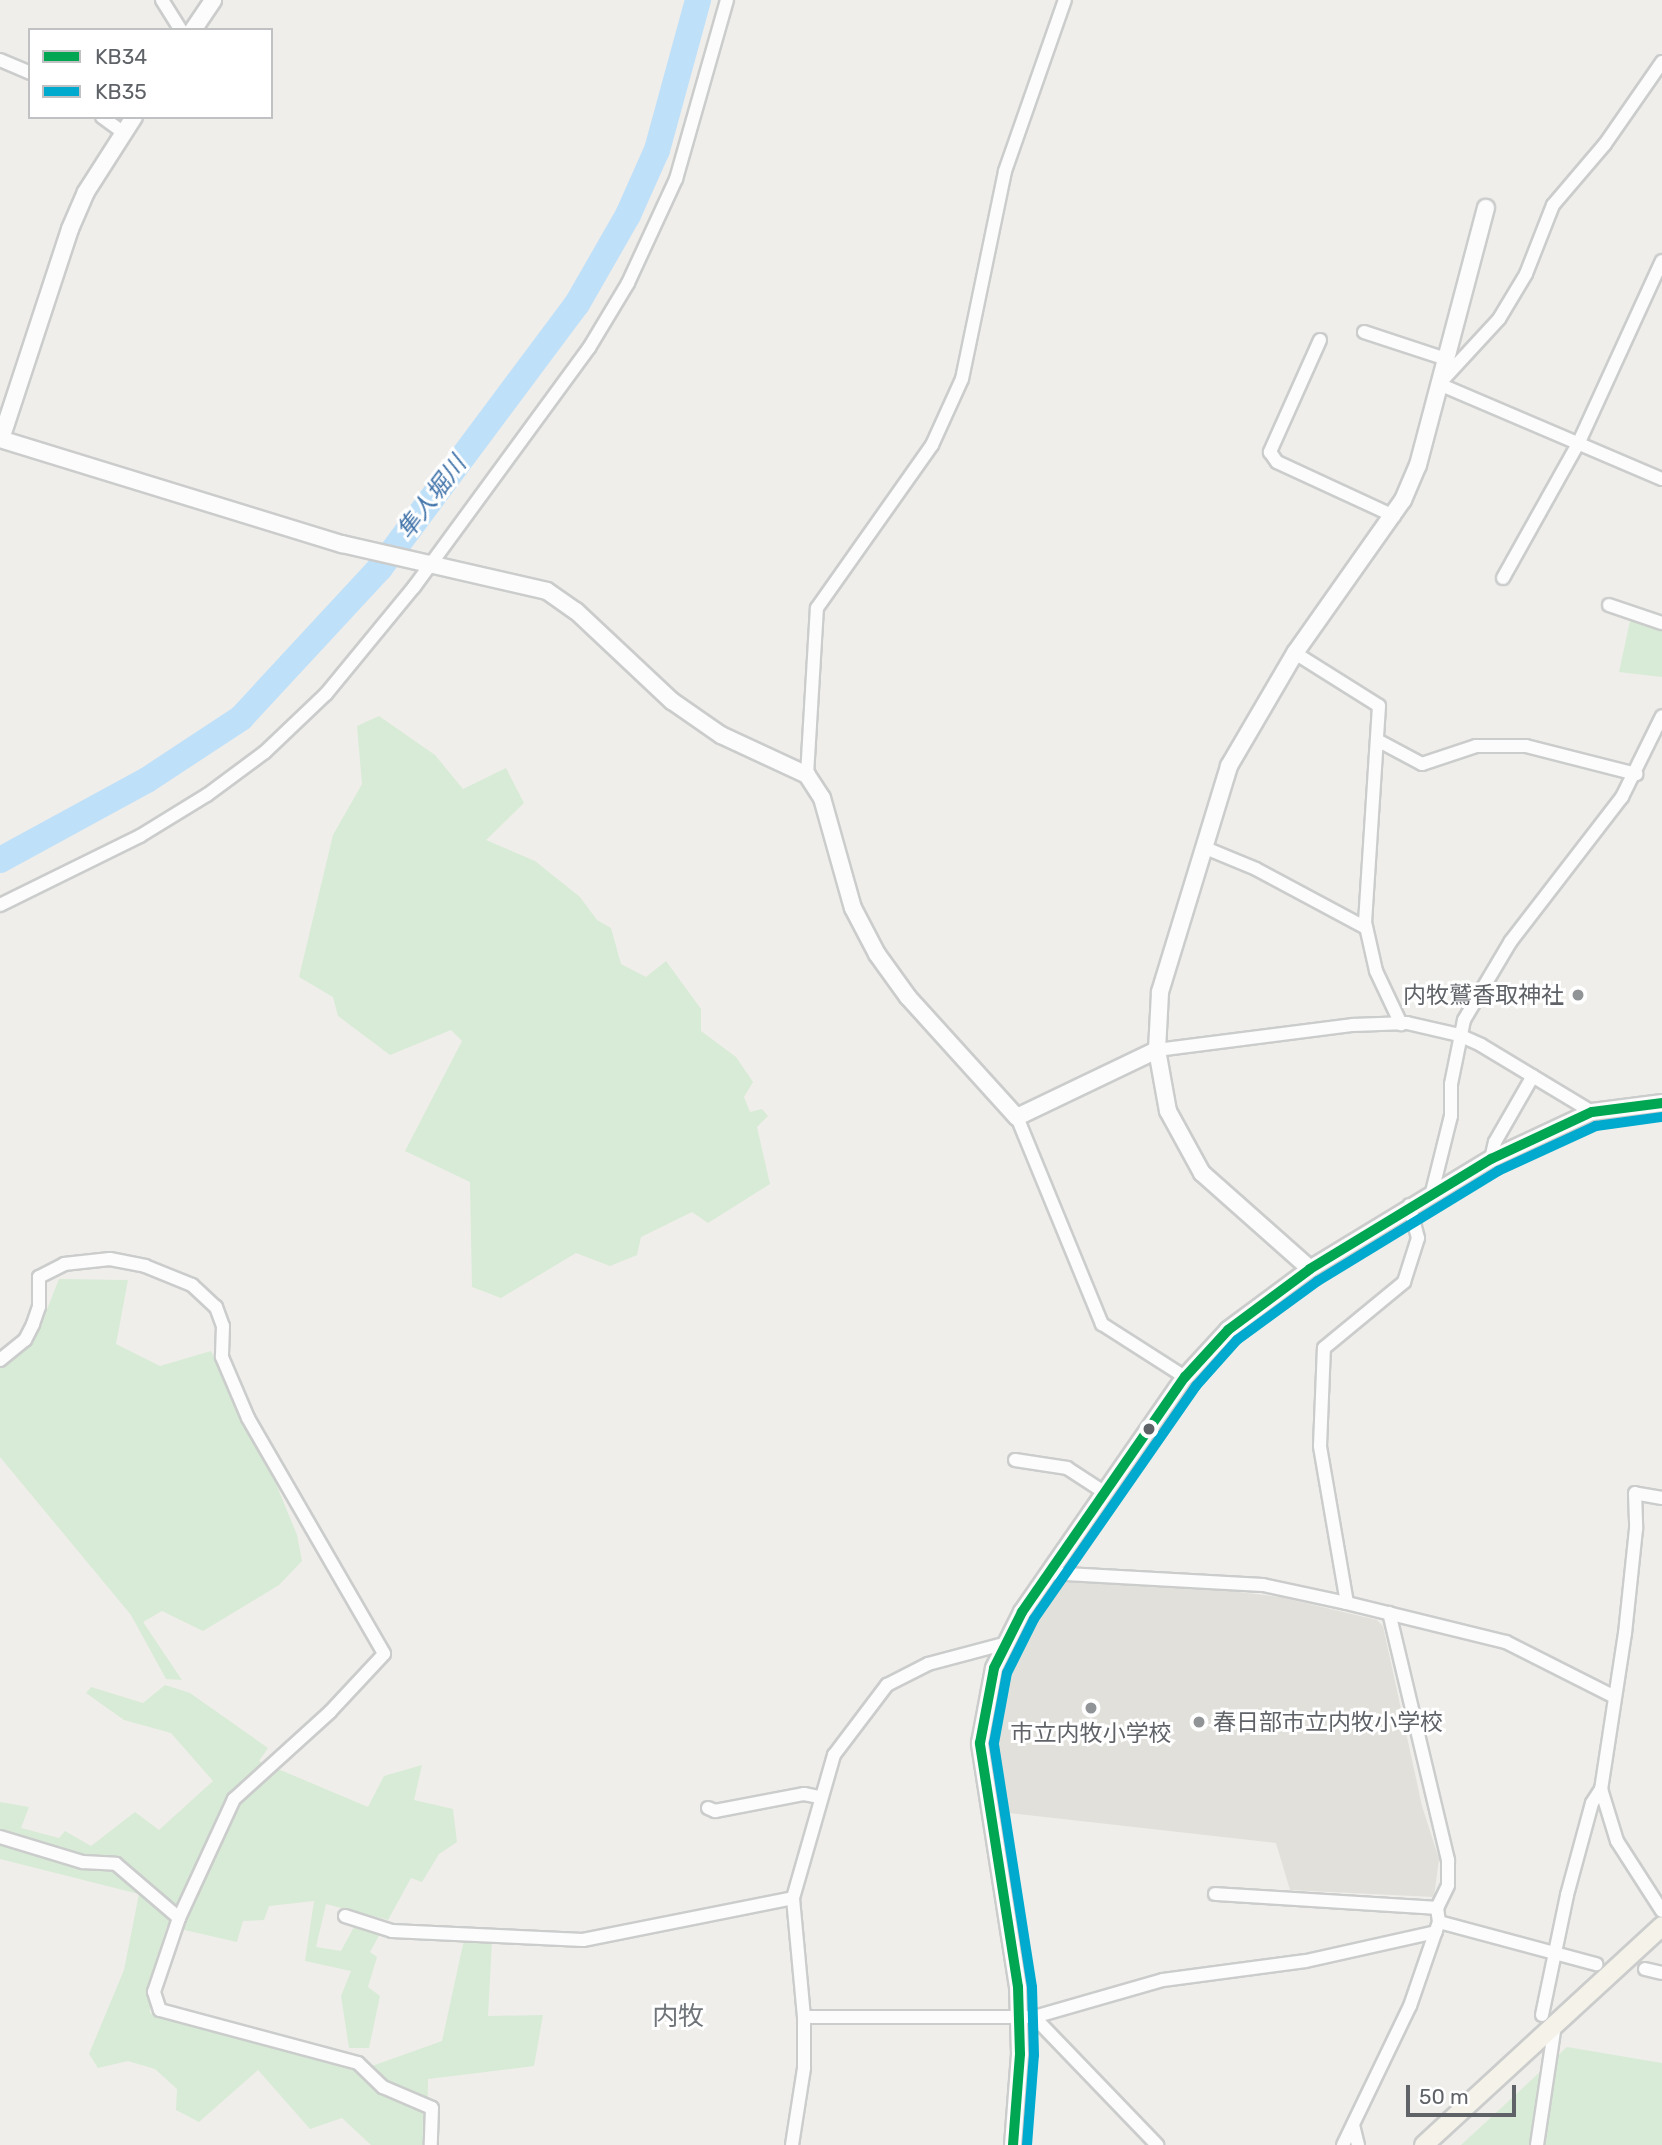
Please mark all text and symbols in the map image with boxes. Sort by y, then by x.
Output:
legend [28,28,273,119]
text: KB34 [95,44,147,69]
text: KB35 [95,79,147,104]
water label: 隼人堀川 [392,451,472,545]
place label: 内牧鷲香取神社 [1403,981,1564,1009]
marker: 内牧鷲香取神社 [1570,987,1586,1003]
unlabelled marker [1142,1422,1156,1436]
marker: 市立内牧小学校 [1083,1700,1099,1716]
place label: 春日部市立内牧小学校 [1213,1708,1443,1736]
marker: 春日部市立内牧小学校 [1191,1714,1207,1730]
place label: 市立内牧小学校 [1011,1719,1171,1747]
district label: 内牧 [652,2001,704,2033]
scale bar [1410,2072,1520,2116]
text: 50 m [1419,2084,1469,2109]

